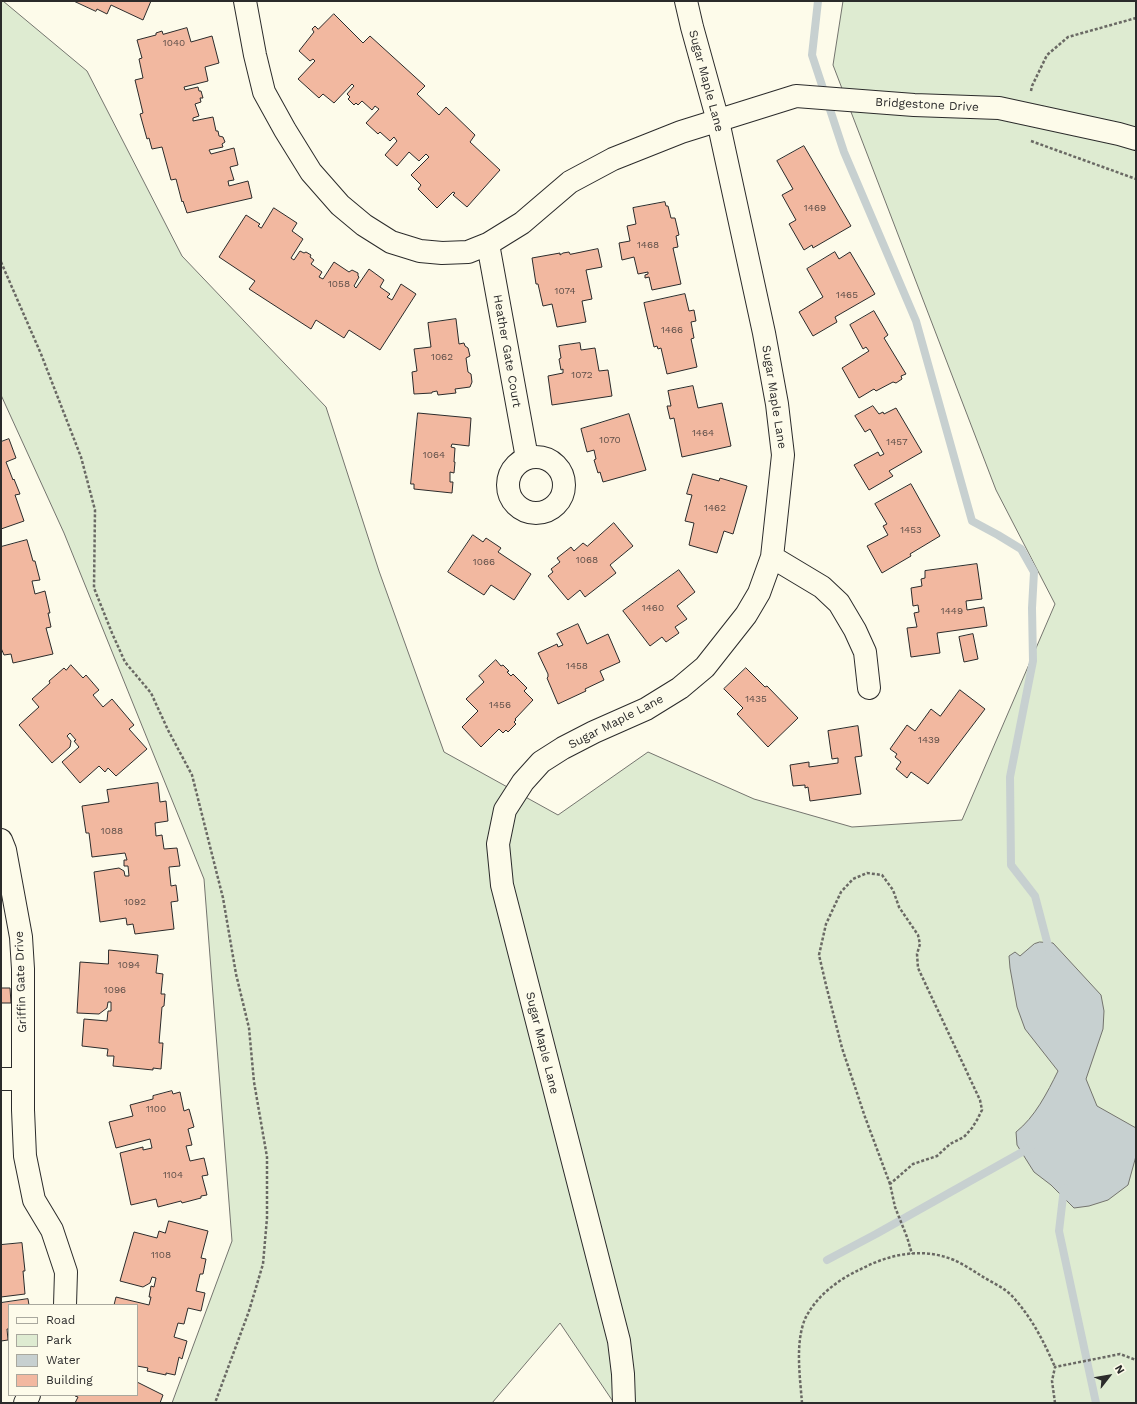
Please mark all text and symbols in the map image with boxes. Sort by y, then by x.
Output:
street label: Sugar Maple Lane [685,29,727,133]
house number: 1040 [163,37,185,49]
street label: Bridgestone Drive [875,95,979,115]
house number: 1469 [804,202,826,214]
house number: 1468 [637,239,659,251]
house number: 1058 [328,278,350,290]
house number: 1074 [555,285,575,297]
house number: 1465 [836,289,858,301]
street label: Heather Gate Court [490,293,524,409]
house number: 1466 [661,324,683,336]
street label: Sugar Maple Lane [759,344,789,450]
house number: 1062 [431,351,453,363]
house number: 1072 [571,369,593,381]
house number: 1464 [692,427,714,439]
house number: 1070 [599,434,621,446]
house number: 1457 [886,436,908,448]
house number: 1064 [423,449,445,461]
house number: 1462 [704,502,726,514]
house number: 1453 [900,524,922,536]
house number: 1068 [576,554,598,566]
house number: 1066 [473,556,495,568]
house number: 1460 [642,602,664,614]
house number: 1449 [941,605,963,617]
house number: 1458 [566,660,588,672]
street label: Sugar Maple Lane [566,692,666,752]
house number: 1435 [745,693,767,705]
house number: 1456 [489,699,511,711]
house number: 1439 [918,734,940,746]
house number: 1088 [101,825,123,837]
house number: 1092 [124,896,146,908]
street label: Griffin Gate Drive [12,931,30,1033]
house number: 1094 [118,959,140,971]
house number: 1096 [104,984,126,996]
street label: Sugar Maple Lane [522,990,562,1096]
house number: 1100 [146,1103,166,1115]
house number: 1104 [163,1169,183,1181]
house number: 1108 [151,1249,171,1261]
legend [8,1304,138,1396]
text: Road [46,1313,75,1327]
text: Park [46,1333,72,1347]
text: Water [46,1353,80,1367]
north arrow [1089,1356,1129,1396]
text: N [1112,1363,1127,1376]
text: Building [46,1373,93,1387]

